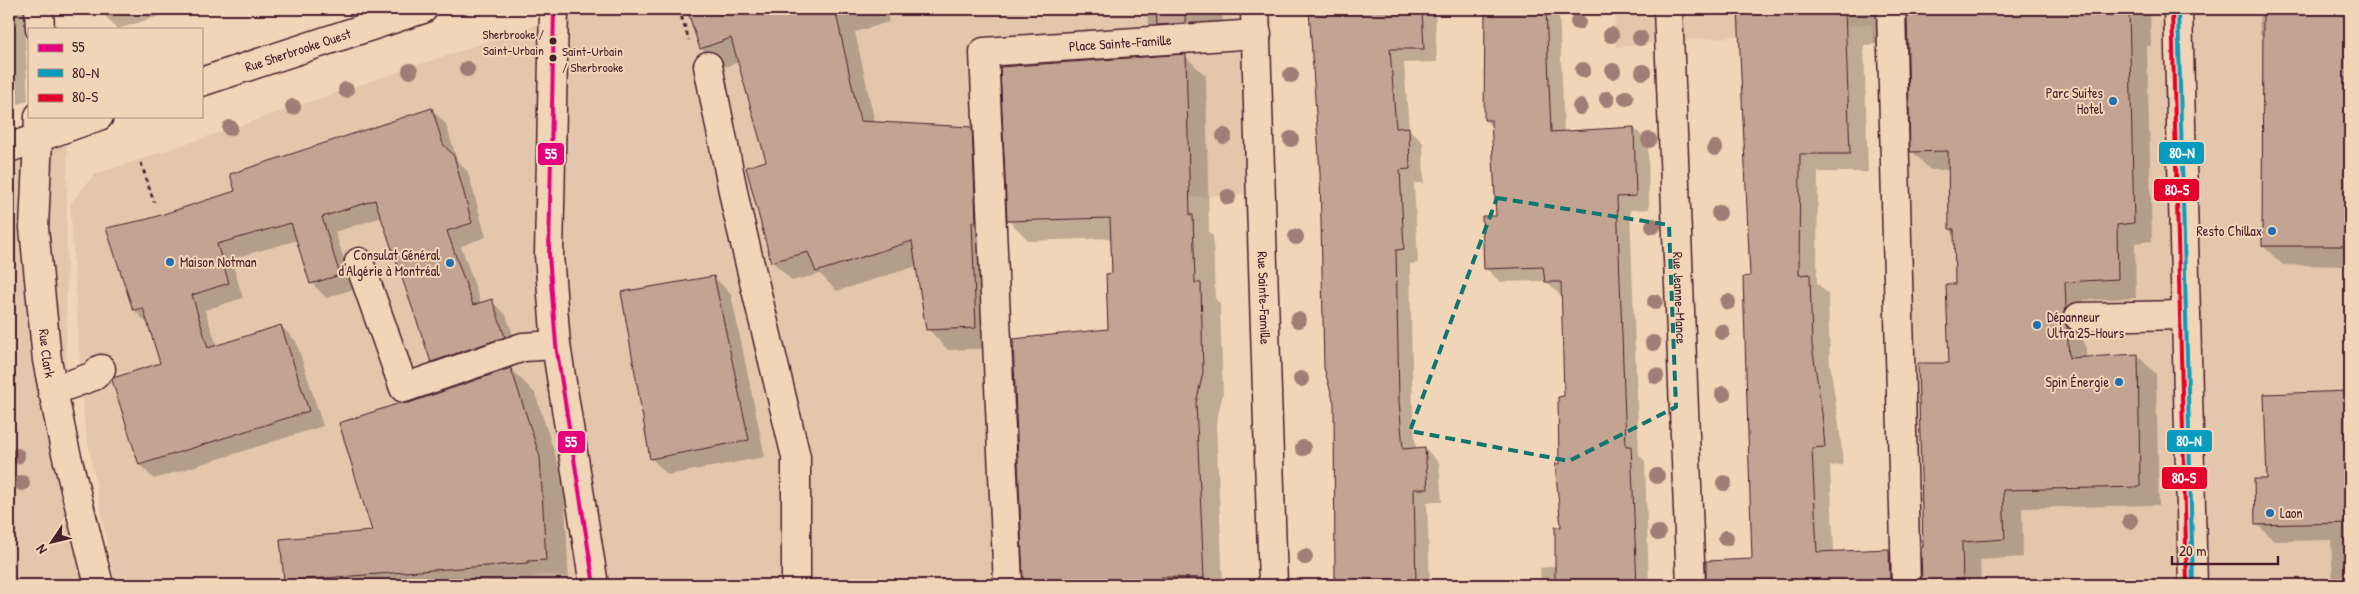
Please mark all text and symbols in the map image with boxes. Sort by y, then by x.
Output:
street label: Rue Sherbrooke Ouest [242,23,353,76]
place label: Sherbrooke / Saint-Urbain [482,25,544,59]
legend [28,28,202,118]
street label: Place Sainte-Famille [1068,30,1172,55]
text: 55 [72,36,85,57]
marker: Sherbrooke / Saint-Urbain [548,36,558,46]
place label: Saint-Urbain / Sherbrooke [562,42,624,76]
marker: Saint-Urbain / Sherbrooke [548,53,558,63]
text: 80-N [72,62,99,83]
place label: Parc Suites Hotel [2046,83,2103,118]
text: 80-S [72,86,98,107]
marker: Parc Suites Hotel [2107,95,2119,107]
line badge: 80-N [2158,141,2205,165]
line badge: 55 [537,142,565,166]
text: 80-N [2169,143,2195,162]
text: 55 [545,144,557,163]
line badge: 80-S [2153,178,2200,202]
text: 80-S [2165,180,2190,199]
place label: Resto Chillax [2197,221,2262,240]
marker: Resto Chillax [2266,225,2278,237]
place label: Consulat Général d'Algérie à Montréal [339,245,440,281]
street label: Rue Sainte-Famille [1254,251,1275,345]
street label: Rue Jeanne-Mance [1669,251,1691,345]
place label: Maison Notman [180,252,257,271]
marker: Maison Notman [164,256,176,268]
marker: Consulat Général d'Algérie à Montréal [444,257,456,269]
place label: Dépanneur Ultra 25-Hours [2047,307,2124,342]
marker: Dépanneur Ultra 25-Hours [2031,319,2043,331]
street label: Rue Clark [35,328,60,379]
place label: Spin Énergie [2045,372,2109,392]
marker: Spin Énergie [2113,376,2125,388]
line badge: 80-N [2166,429,2213,453]
line badge: 55 [557,430,586,454]
text: 80-N [2176,431,2202,450]
text: 55 [565,432,577,451]
line badge: 80-S [2161,466,2208,490]
text: 80-S [2172,468,2197,487]
place label: Laon [2280,503,2303,522]
marker: Laon [2264,507,2276,519]
north arrow [28,516,78,566]
scale bar [2172,534,2278,566]
text: 20 m [2179,540,2206,561]
text: N [31,541,51,558]

